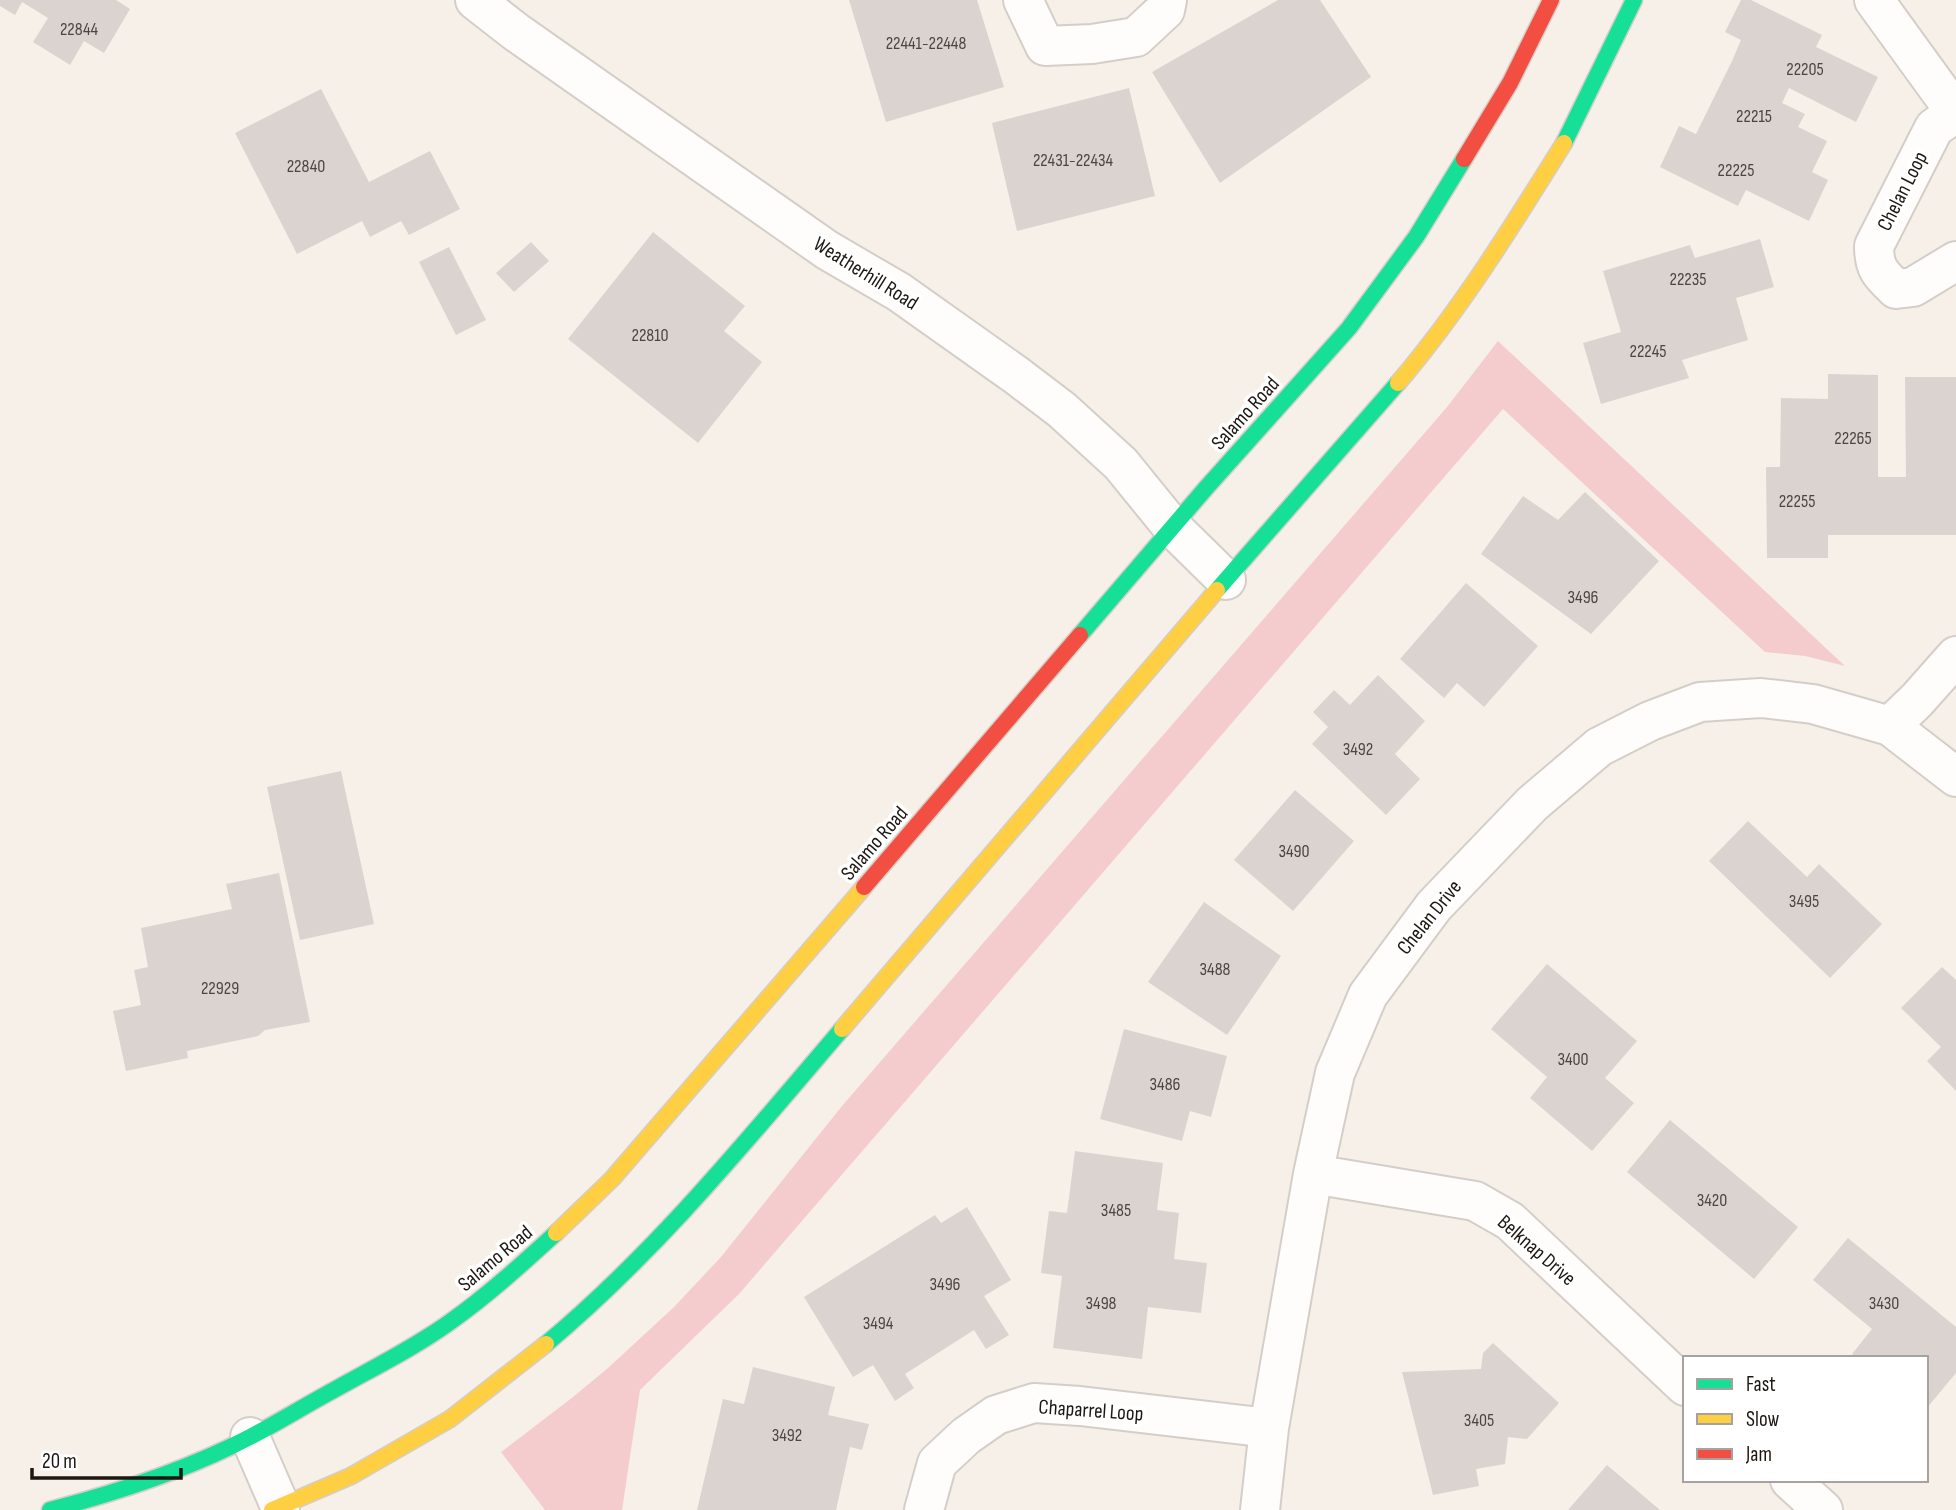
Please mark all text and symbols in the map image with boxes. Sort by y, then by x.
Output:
house number: 22844 [60,19,99,40]
house number: 22441-22448 [886,33,966,54]
house number: 22205 [1786,59,1824,80]
house number: 22215 [1736,106,1772,127]
street label: Chelan Loop [1872,147,1933,235]
house number: 22431-22434 [1033,150,1114,171]
house number: 22840 [287,156,325,177]
house number: 22225 [1718,160,1754,181]
street label: Weatherhill Road [809,231,923,315]
house number: 22235 [1669,269,1707,290]
house number: 22810 [631,325,669,346]
house number: 22245 [1630,341,1666,362]
street label: Salamo Road [1206,372,1285,455]
house number: 22265 [1834,428,1872,449]
house number: 22255 [1779,491,1815,512]
house number: 3496 [1568,587,1599,608]
house number: 3492 [1343,739,1373,760]
street label: Salamo Road [836,801,913,885]
house number: 3490 [1278,841,1310,862]
street label: Chelan Drive [1392,875,1467,960]
house number: 3495 [1789,891,1819,912]
house number: 3488 [1200,959,1231,980]
house number: 22929 [201,978,239,999]
house number: 3400 [1557,1049,1589,1070]
house number: 3486 [1150,1074,1181,1095]
house number: 3420 [1697,1190,1727,1211]
house number: 3485 [1101,1200,1131,1221]
street label: Belknap Drive [1492,1210,1581,1291]
street label: Salamo Road [453,1220,538,1297]
house number: 3496 [930,1274,961,1295]
house number: 3498 [1086,1293,1117,1314]
house number: 3430 [1869,1293,1899,1314]
house number: 3494 [863,1313,894,1334]
legend [1683,1356,1928,1482]
text: Fast [1746,1372,1776,1397]
street label: Chaparrel Loop [1038,1394,1144,1427]
text: Slow [1746,1407,1780,1432]
house number: 3405 [1464,1410,1494,1431]
house number: 3492 [772,1425,802,1446]
scale bar [32,1436,180,1480]
text: Jam [1745,1442,1772,1467]
text: 20 m [42,1449,77,1474]

